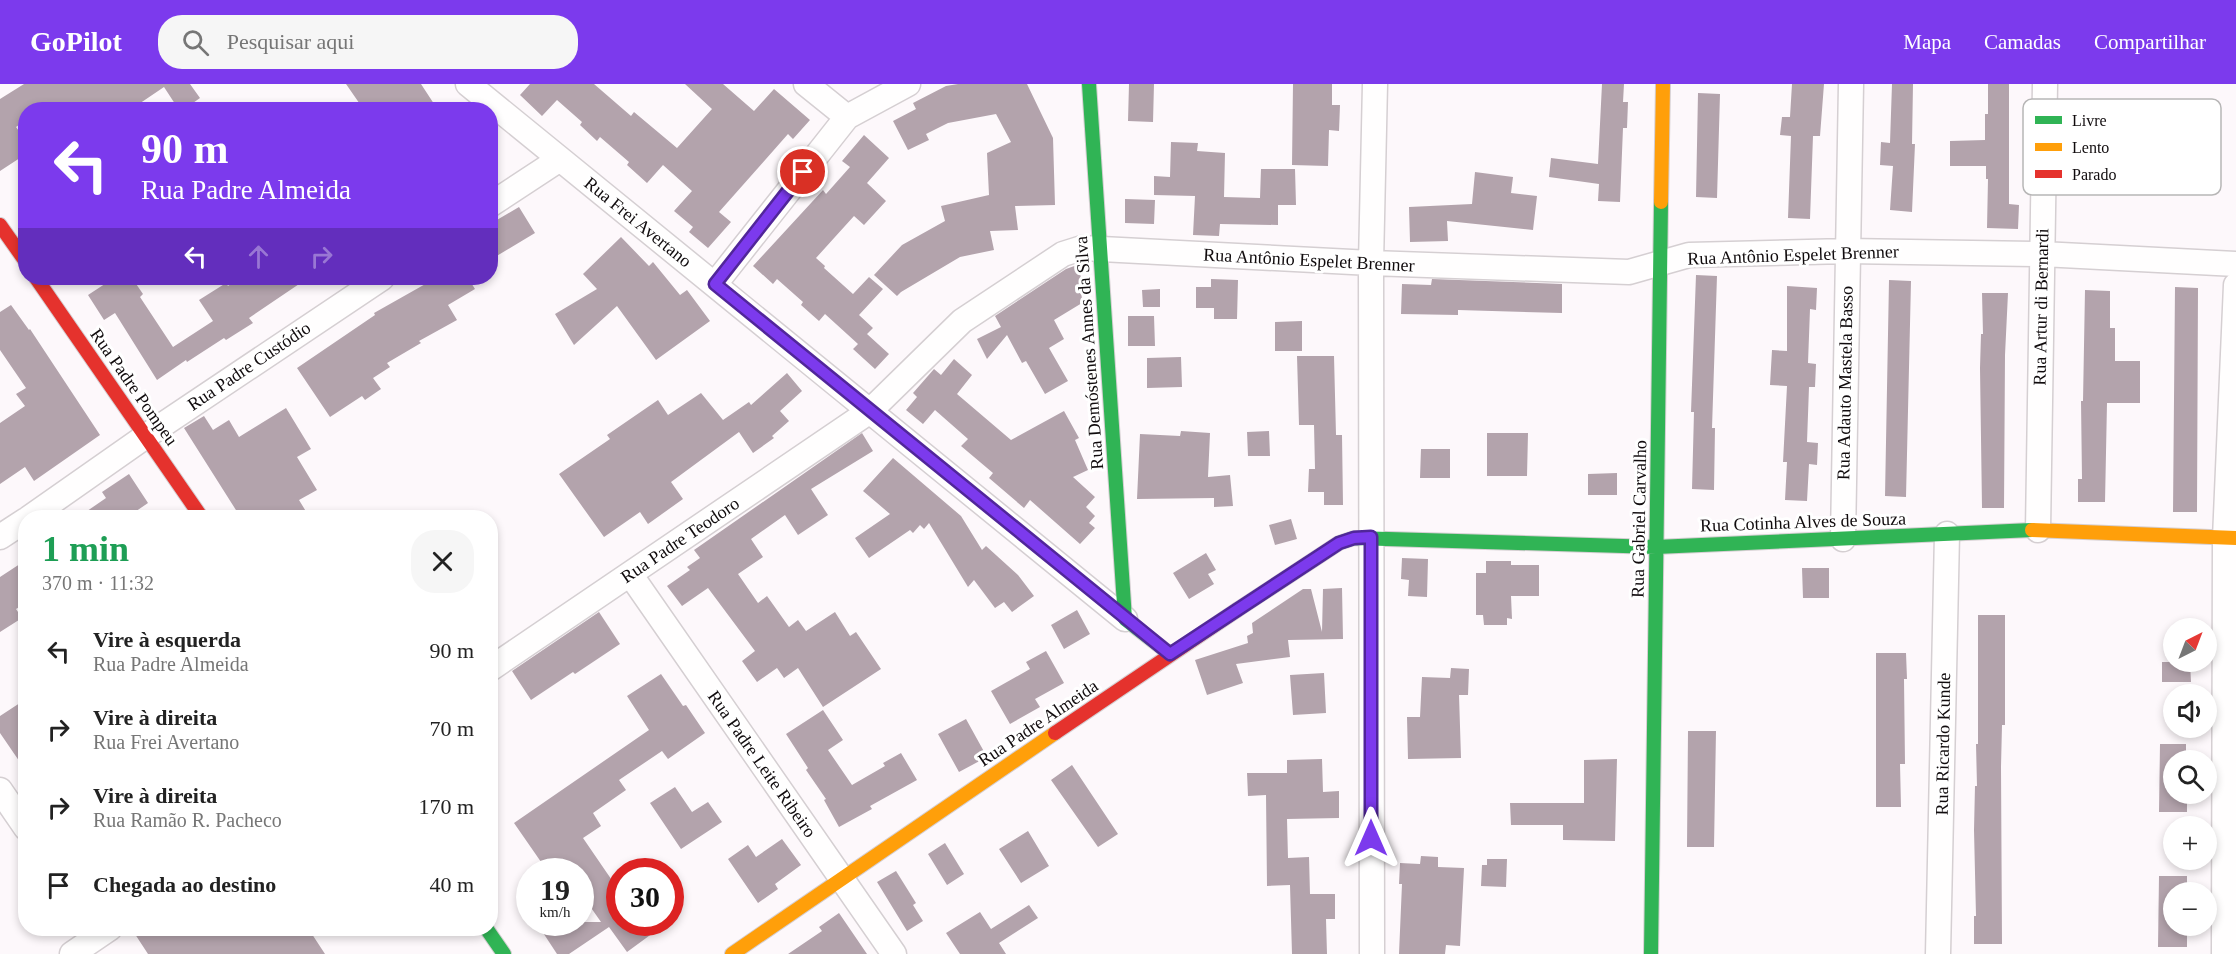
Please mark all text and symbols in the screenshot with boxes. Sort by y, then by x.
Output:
search box [158,15,578,69]
text: GoPilot [30,26,122,57]
icon: search [179,26,212,59]
text: Pesquisar aqui [227,29,354,54]
text: Mapa [1903,30,1951,54]
text: Camadas [1984,30,2061,54]
text: Compartilhar [2094,30,2206,54]
legend [2023,99,2221,195]
text: Livre [2072,112,2107,129]
icon: left [42,126,120,204]
text: 90 m [141,126,229,172]
text: Lento [2072,139,2109,156]
pin [777,146,828,197]
icon: arrive [786,155,819,188]
text: Parado [2072,166,2116,183]
street label: Rua Frei Avertano [581,173,695,271]
text: Rua Padre Almeida [141,175,351,205]
street label: Rua Artur di Bernardi [2030,228,2052,386]
street label: Rua Demóstenes Annes da Silva [1071,236,1107,470]
icon: left [179,240,212,273]
icon: ahead [242,240,275,273]
icon: right [305,240,338,273]
street label: Rua Antônio Espelet Brenner [1687,241,1899,269]
street label: Rua Antônio Espelet Brenner [1203,244,1415,276]
street label: Rua Adauto Mastela Basso [1833,286,1857,480]
street label: Rua Padre Custódio [184,317,314,415]
street label: Rua Padre Pompeu [86,325,182,449]
street label: Rua Gabriel Carvalho [1628,440,1650,598]
street label: Rua Padre Teodoro [617,493,743,587]
street label: Rua Cotinha Alves de Souza [1700,508,1906,536]
text: 1 min [42,529,129,569]
button: close [411,530,474,593]
text: 370 m · 11:32 [42,572,154,594]
north arrow [2163,618,2217,672]
map controls [2163,618,2217,936]
text: Vire à esquerda [93,627,241,652]
icon: left [42,635,75,668]
text: 90 m [429,638,474,663]
text: Rua Padre Almeida [93,653,249,675]
street label: Rua Ricardo Kunde [1932,672,1954,816]
street label: Rua Padre Almeida [974,676,1102,770]
button: sound [2163,684,2217,738]
street label: Rua Padre Leite Ribeiro [704,687,820,841]
text: Vire à direita [93,705,217,730]
icon: right [42,713,75,746]
text: 70 m [429,716,474,741]
text: Rua Frei Avertano [93,731,239,753]
button: search [2163,750,2217,804]
text: Vire à direita [93,783,217,808]
icon: right [42,791,75,824]
text: 170 m [418,794,474,819]
position arrow [1339,806,1403,870]
text: Rua Ramão R. Pacheco [93,809,282,831]
button: + [2163,816,2217,870]
speed limit sign: 30 [606,858,684,936]
icon: arrive [42,869,75,902]
text: Chegada ao destino [93,872,276,897]
text: 40 m [429,872,474,897]
text: 19 [540,873,570,906]
button: − [2163,882,2217,936]
text: km/h [540,904,570,920]

